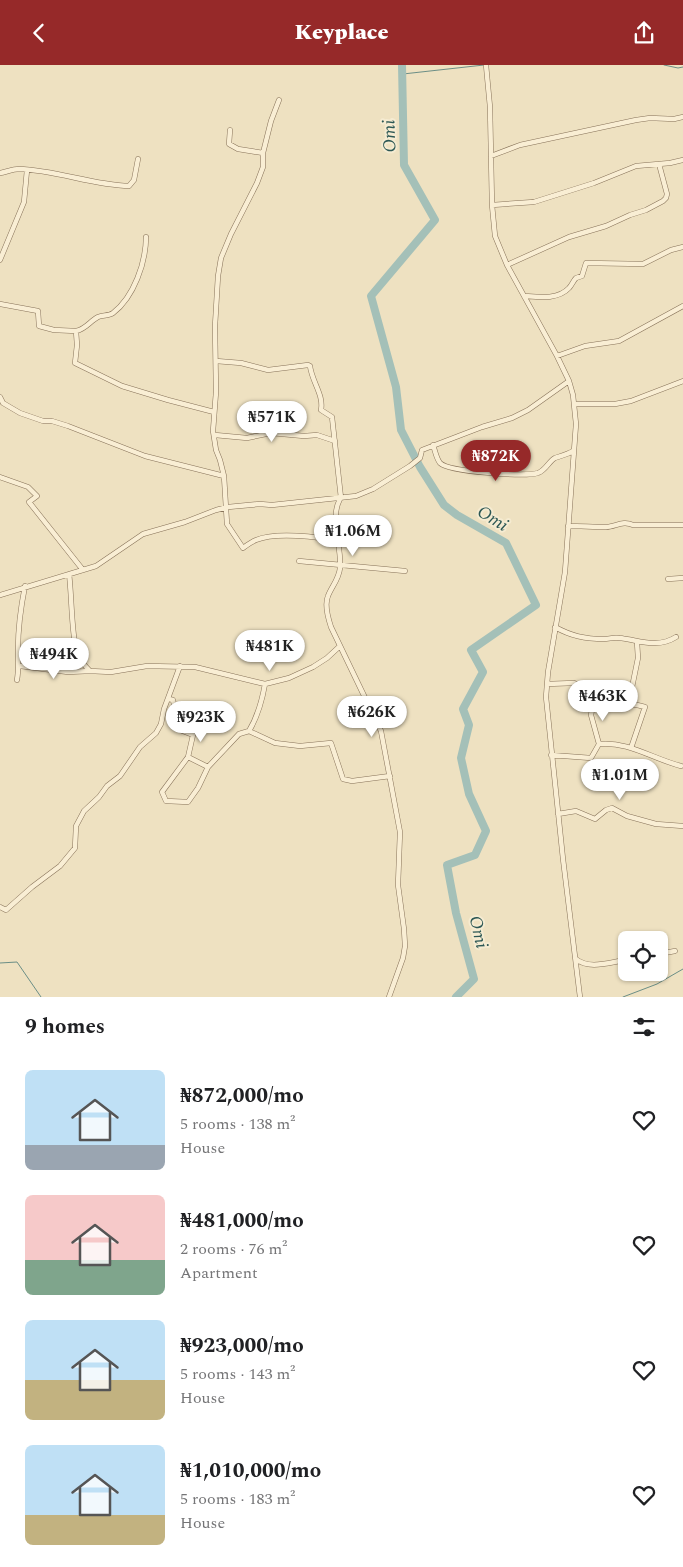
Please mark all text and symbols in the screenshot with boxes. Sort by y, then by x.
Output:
text: Keyplace [295,16,388,49]
icon: back [25,19,53,47]
icon: share [630,19,658,47]
water label: Omi [375,119,404,153]
pin: ₦571K [237,401,307,443]
text: ₦571K [248,405,296,429]
pin: ₦872K [461,439,531,482]
text: ₦872K [472,444,520,468]
water label: Omi [472,498,514,539]
pin: ₦1.06M [312,515,394,557]
text: ₦1.06M [325,519,381,543]
pin: ₦481K [235,629,305,672]
text: ₦481K [246,634,294,658]
pin: ₦494K [19,637,89,680]
text: ₦494K [30,642,78,666]
pin: ₦463K [568,679,638,722]
text: ₦463K [579,684,627,708]
pin: ₦626K [337,695,407,738]
text: ₦626K [348,700,396,724]
pin: ₦923K [166,701,236,743]
text: ₦923K [177,705,225,729]
pin: ₦1.01M [579,759,661,801]
text: ₦1.01M [592,763,648,787]
water label: Omi [462,913,495,951]
map controls [618,931,668,981]
button: locate [618,931,668,981]
text: 9 homes [25,1011,105,1043]
icon: filters [630,1013,658,1041]
text: ₦872,000/mo [180,1080,304,1112]
icon: home [65,1090,125,1150]
icon: heart [630,1106,658,1134]
text: 5 rooms · 138 m² [180,1112,295,1136]
text: House [180,1136,225,1160]
text: ₦481,000/mo [180,1205,304,1237]
icon: home [65,1215,125,1275]
icon: heart [630,1231,658,1259]
text: 2 rooms · 76 m² [180,1237,287,1261]
text: Apartment [180,1261,258,1285]
text: ₦923,000/mo [180,1330,304,1362]
icon: home [65,1340,125,1400]
icon: heart [630,1356,658,1384]
text: 5 rooms · 143 m² [180,1362,295,1386]
text: House [180,1386,225,1410]
text: ₦1,010,000/mo [180,1455,321,1487]
icon: home [65,1465,125,1525]
icon: heart [630,1481,658,1509]
text: 5 rooms · 183 m² [180,1487,295,1511]
text: House [180,1511,225,1535]

